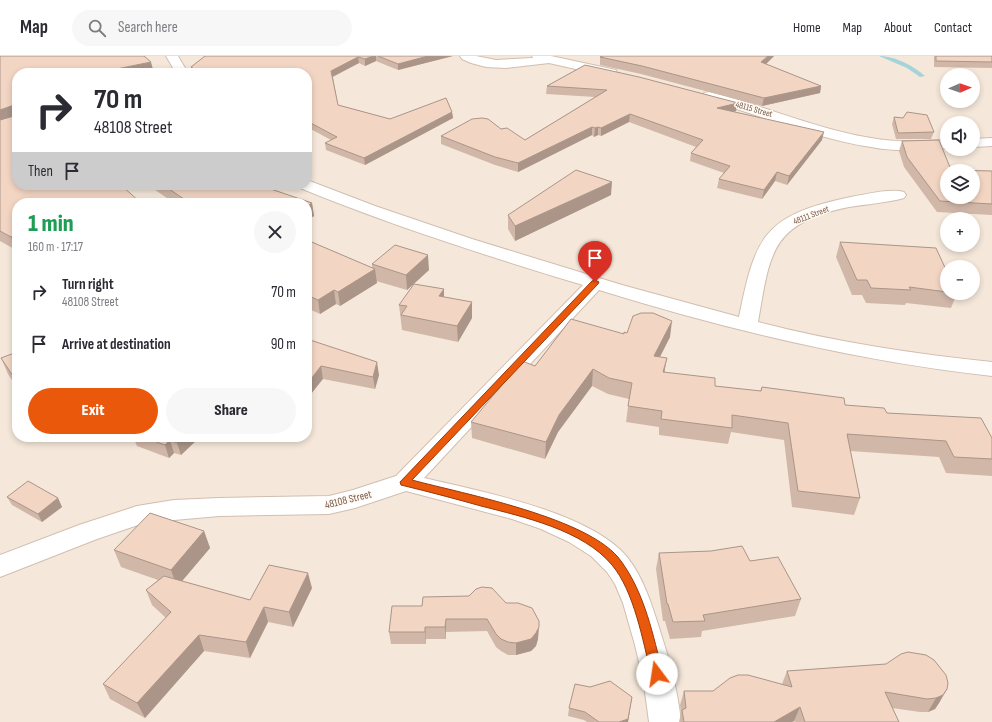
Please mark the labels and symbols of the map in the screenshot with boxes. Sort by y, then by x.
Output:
north arrow [940,68,980,108]
street label: 48115 Street [734,99,774,120]
street label: 48111 Street [792,204,831,227]
pin [578,241,612,282]
street label: 48108 Street [323,487,374,512]
position arrow [636,653,678,695]

